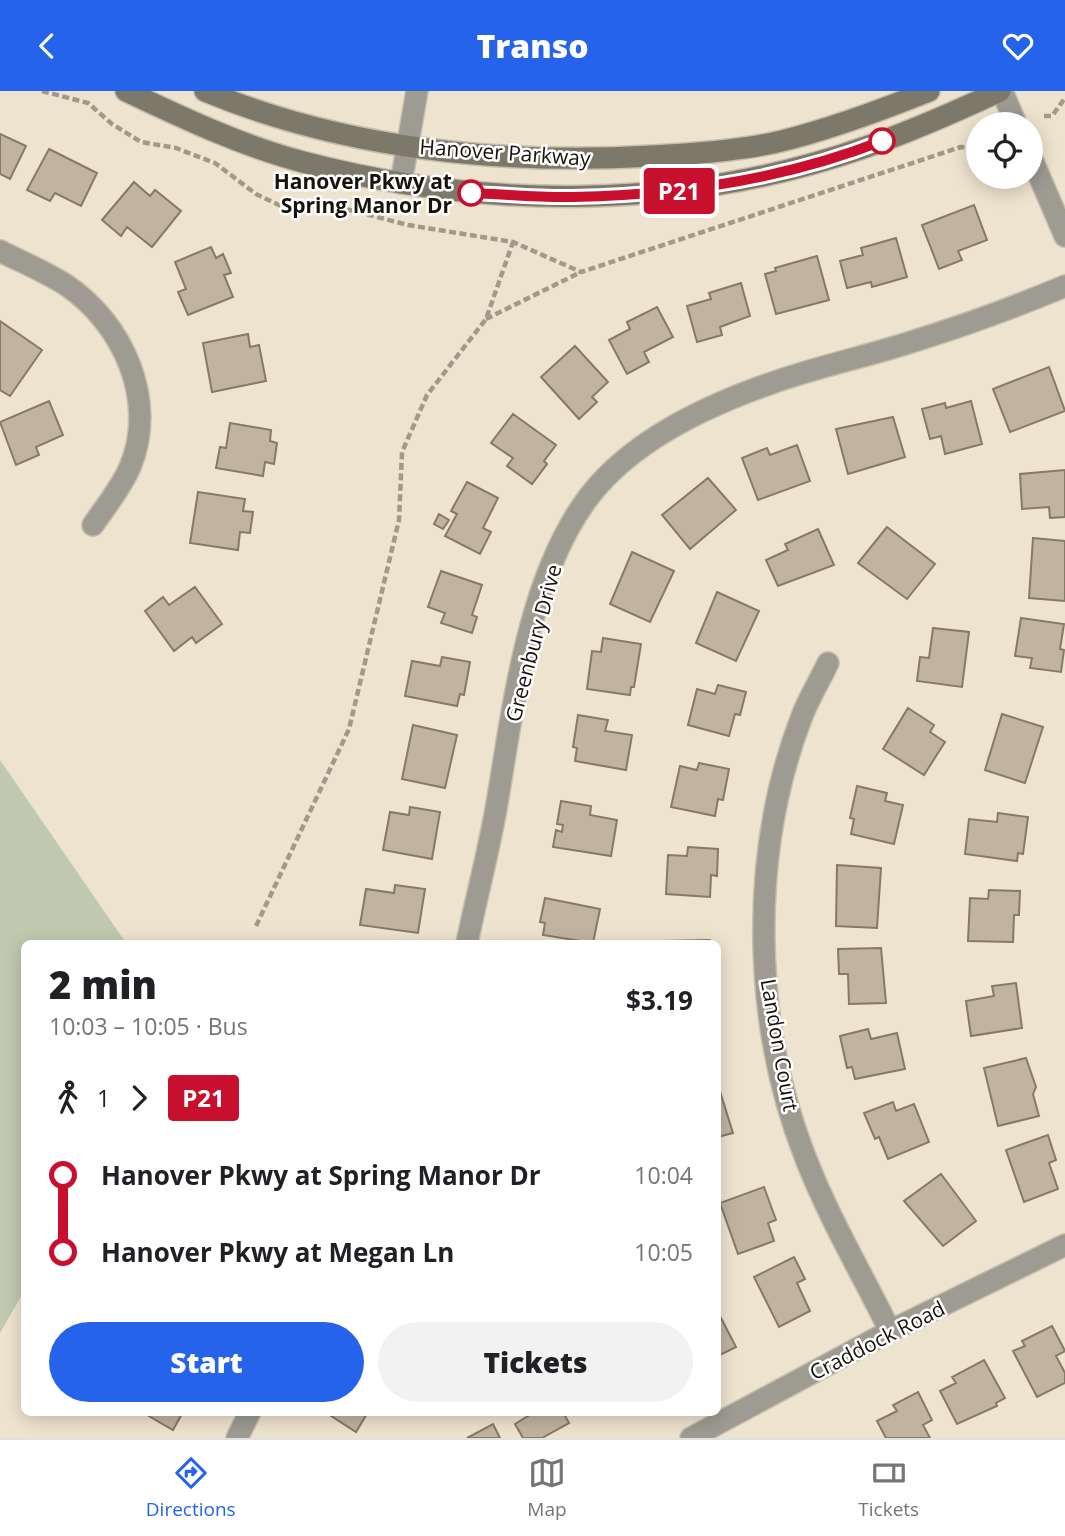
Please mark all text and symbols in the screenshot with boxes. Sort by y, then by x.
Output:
text: Transo [476,24,589,67]
icon: back [28,27,66,65]
icon: heart [999,27,1037,65]
map controls [966,112,1043,189]
button: locate [966,112,1043,189]
unlabelled marker [869,128,895,154]
street label: Hanover Parkway [419,132,592,172]
place label: Hanover Pkwy at Spring Manor Dr [274,167,452,219]
line badge: P21 [639,168,719,214]
text: P21 [658,174,700,207]
marker: Hanover Pkwy at Spring Manor Dr [458,180,484,206]
street label: Greenbury Drive [499,561,567,725]
text: 2 min [49,958,157,1010]
street label: Landon Court [755,977,805,1113]
text: $3.19 [626,982,693,1018]
text: 10:03 – 10:05 · Bus [49,1010,248,1042]
icon: walk [49,1079,87,1117]
icon: forward [120,1079,158,1117]
text: P21 [182,1081,225,1114]
text: 1 [97,1082,110,1114]
text: Hanover Pkwy at Spring Manor Dr [101,1157,541,1193]
text: 10:04 [634,1159,693,1191]
text: Hanover Pkwy at Megan Ln [101,1234,454,1270]
text: 10:05 [634,1236,693,1268]
street label: Craddock Road [805,1294,949,1386]
button: Start [49,1322,364,1402]
button: Tickets [378,1322,693,1402]
tab: Directions [146,1454,236,1522]
tab: Map [527,1454,567,1522]
tab: Tickets [858,1454,919,1522]

